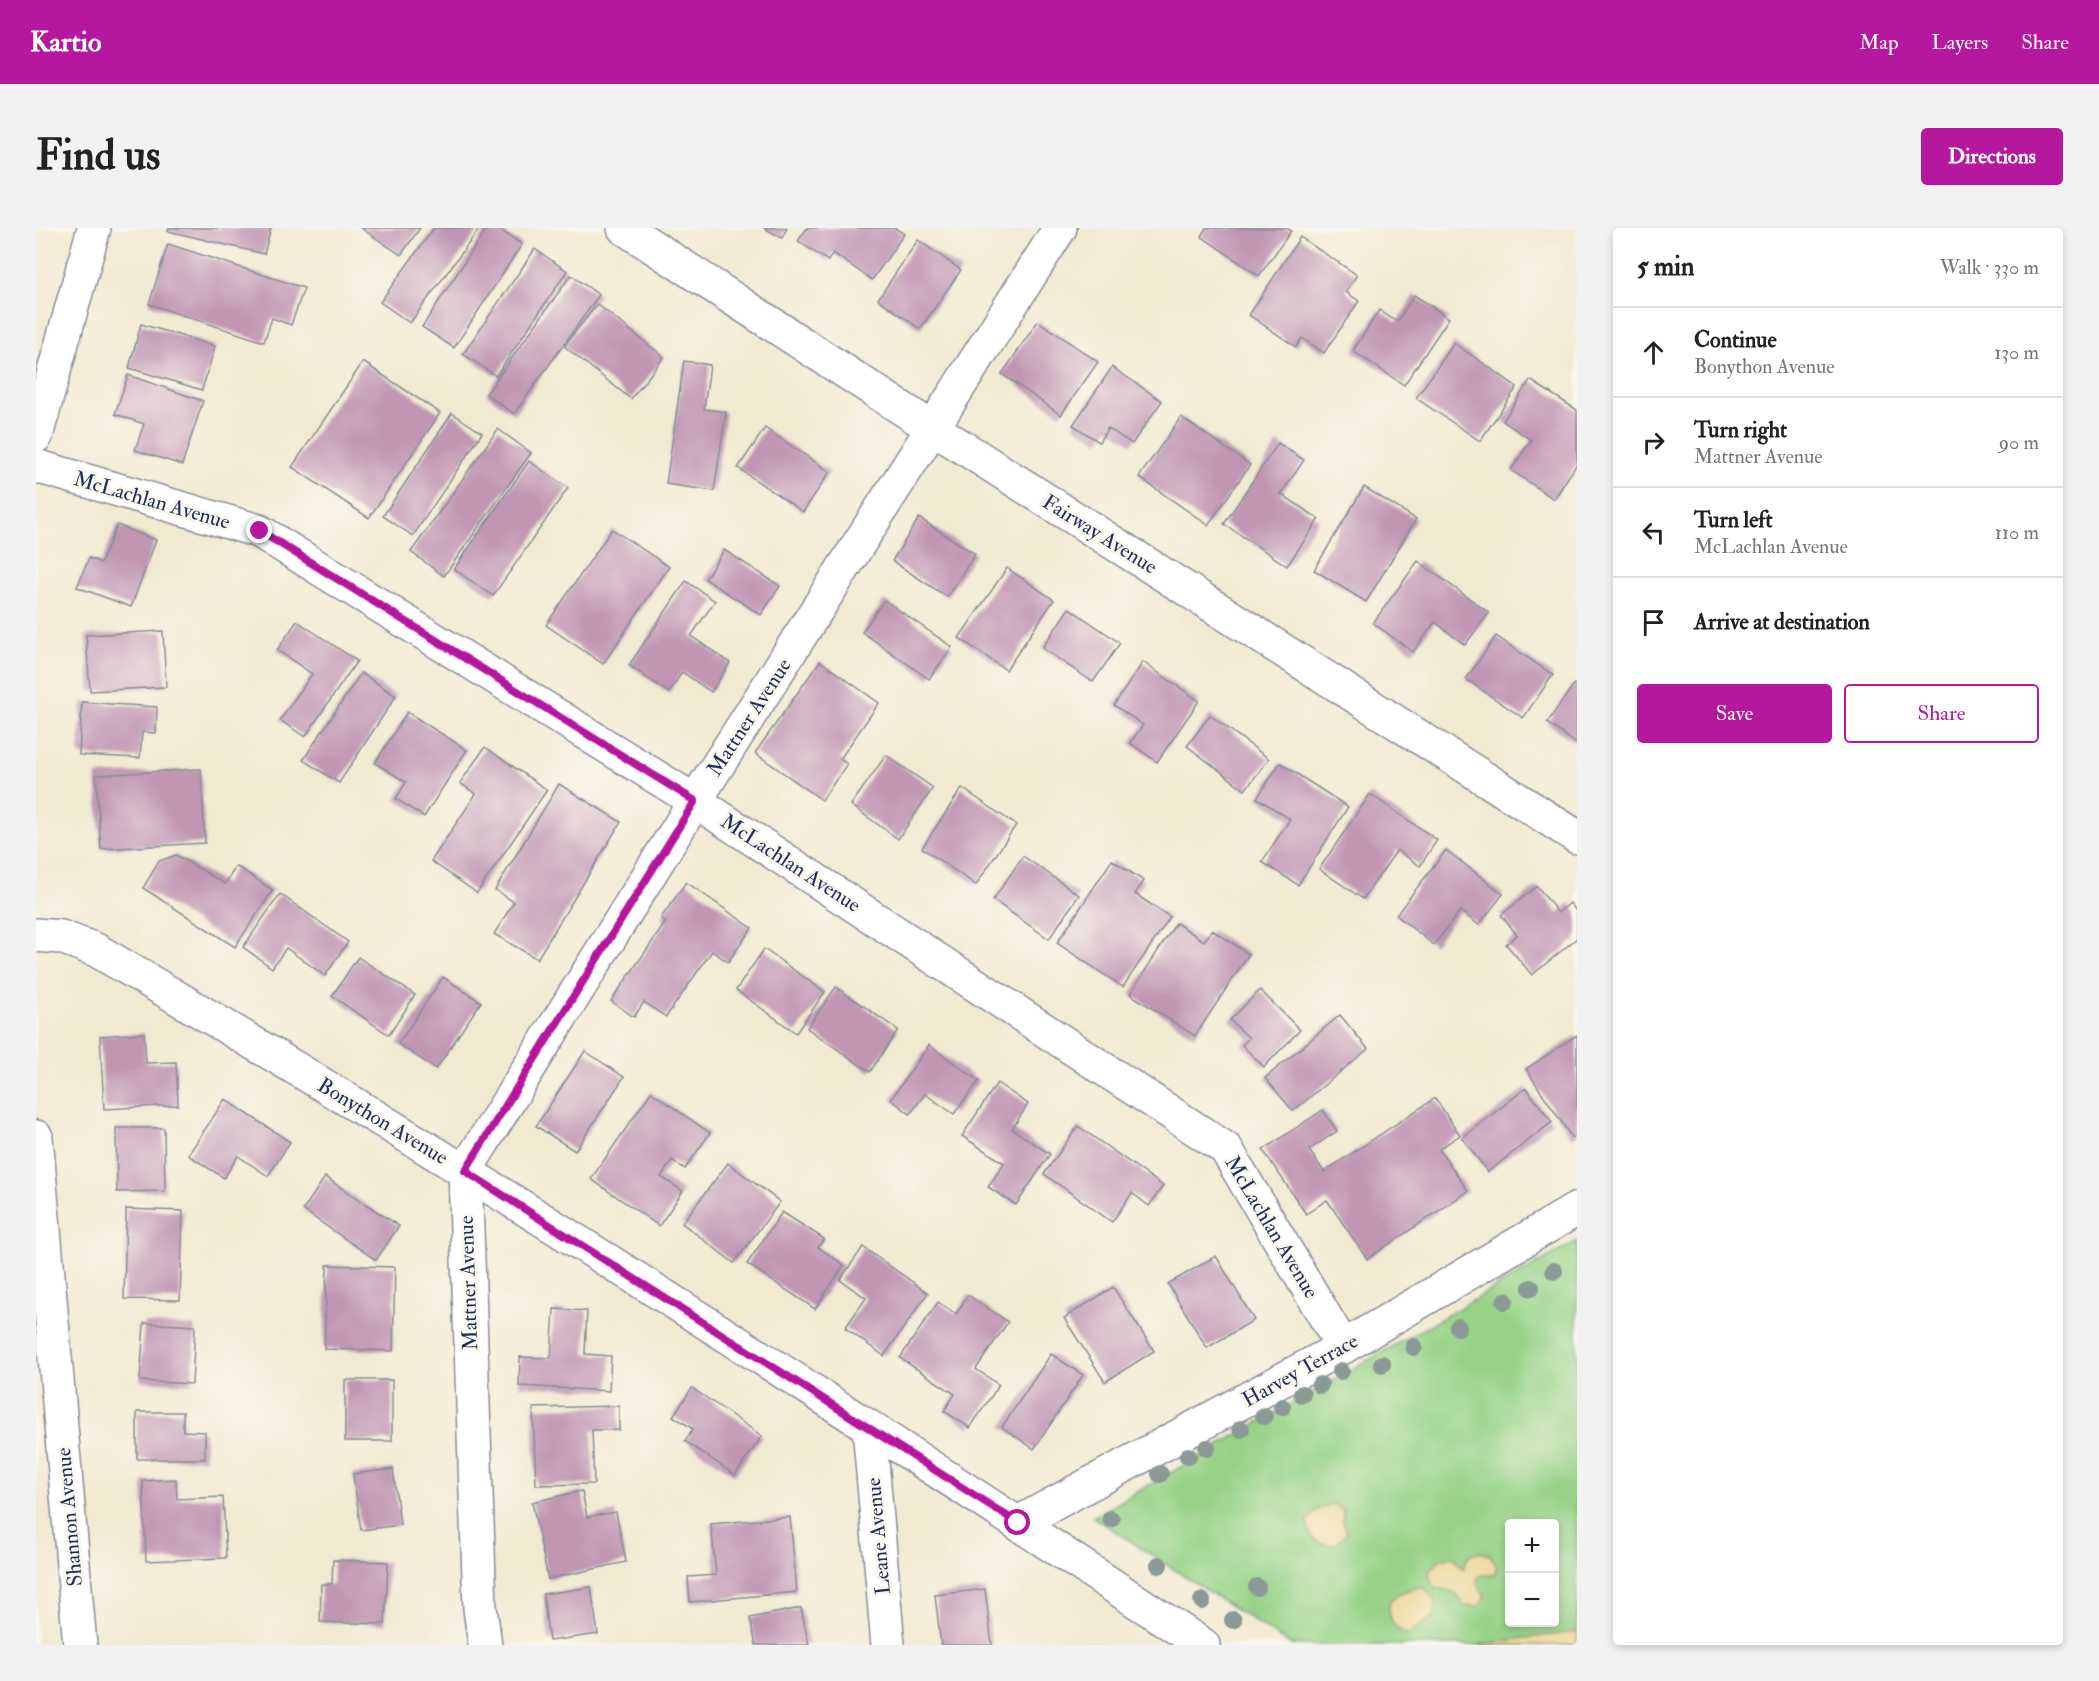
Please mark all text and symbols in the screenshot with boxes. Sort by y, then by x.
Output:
text: Kartio [30,25,101,60]
text: Map [1859,29,1899,56]
text: Layers [1932,29,1988,56]
text: Share [2021,29,2069,56]
button: Directions [1921,128,2063,185]
text: Find us [36,130,160,182]
text: 5 min [1637,251,1694,283]
text: Walk · 330 m [1940,255,2039,280]
text: Continue [1694,326,1777,354]
icon: ahead [1637,336,1670,369]
text: 130 m [1994,340,2039,365]
text: Bonython Avenue [1694,354,1835,379]
text: Turn right [1694,416,1787,444]
icon: right [1637,426,1670,459]
text: 90 m [1999,430,2039,455]
text: Mattner Avenue [1694,444,1823,469]
street label: McLachlan Avenue [70,465,233,536]
street label: Fairway Avenue [1037,488,1162,581]
text: Turn left [1694,506,1773,534]
icon: left [1637,516,1670,549]
route end [246,517,272,543]
text: 110 m [1995,520,2039,545]
text: McLachlan Avenue [1694,534,1848,559]
icon: arrive [1637,606,1670,639]
text: Arrive at destination [1694,608,1870,636]
street label: Mattner Avenue [701,653,798,781]
button: Save [1637,684,1832,743]
button: Share [1844,684,2039,743]
street label: McLachlan Avenue [716,808,866,919]
street label: Bonython Avenue [312,1072,453,1171]
street label: McLachlan Avenue [1218,1151,1325,1304]
street label: Mattner Avenue [453,1215,484,1351]
street label: Harvey Terrace [1238,1327,1363,1413]
street label: Shannon Avenue [50,1446,89,1587]
street label: Leane Avenue [860,1476,897,1596]
route start [1004,1509,1030,1535]
map controls [1505,1519,1559,1627]
button: + [1505,1519,1559,1573]
button: − [1505,1573,1559,1627]

